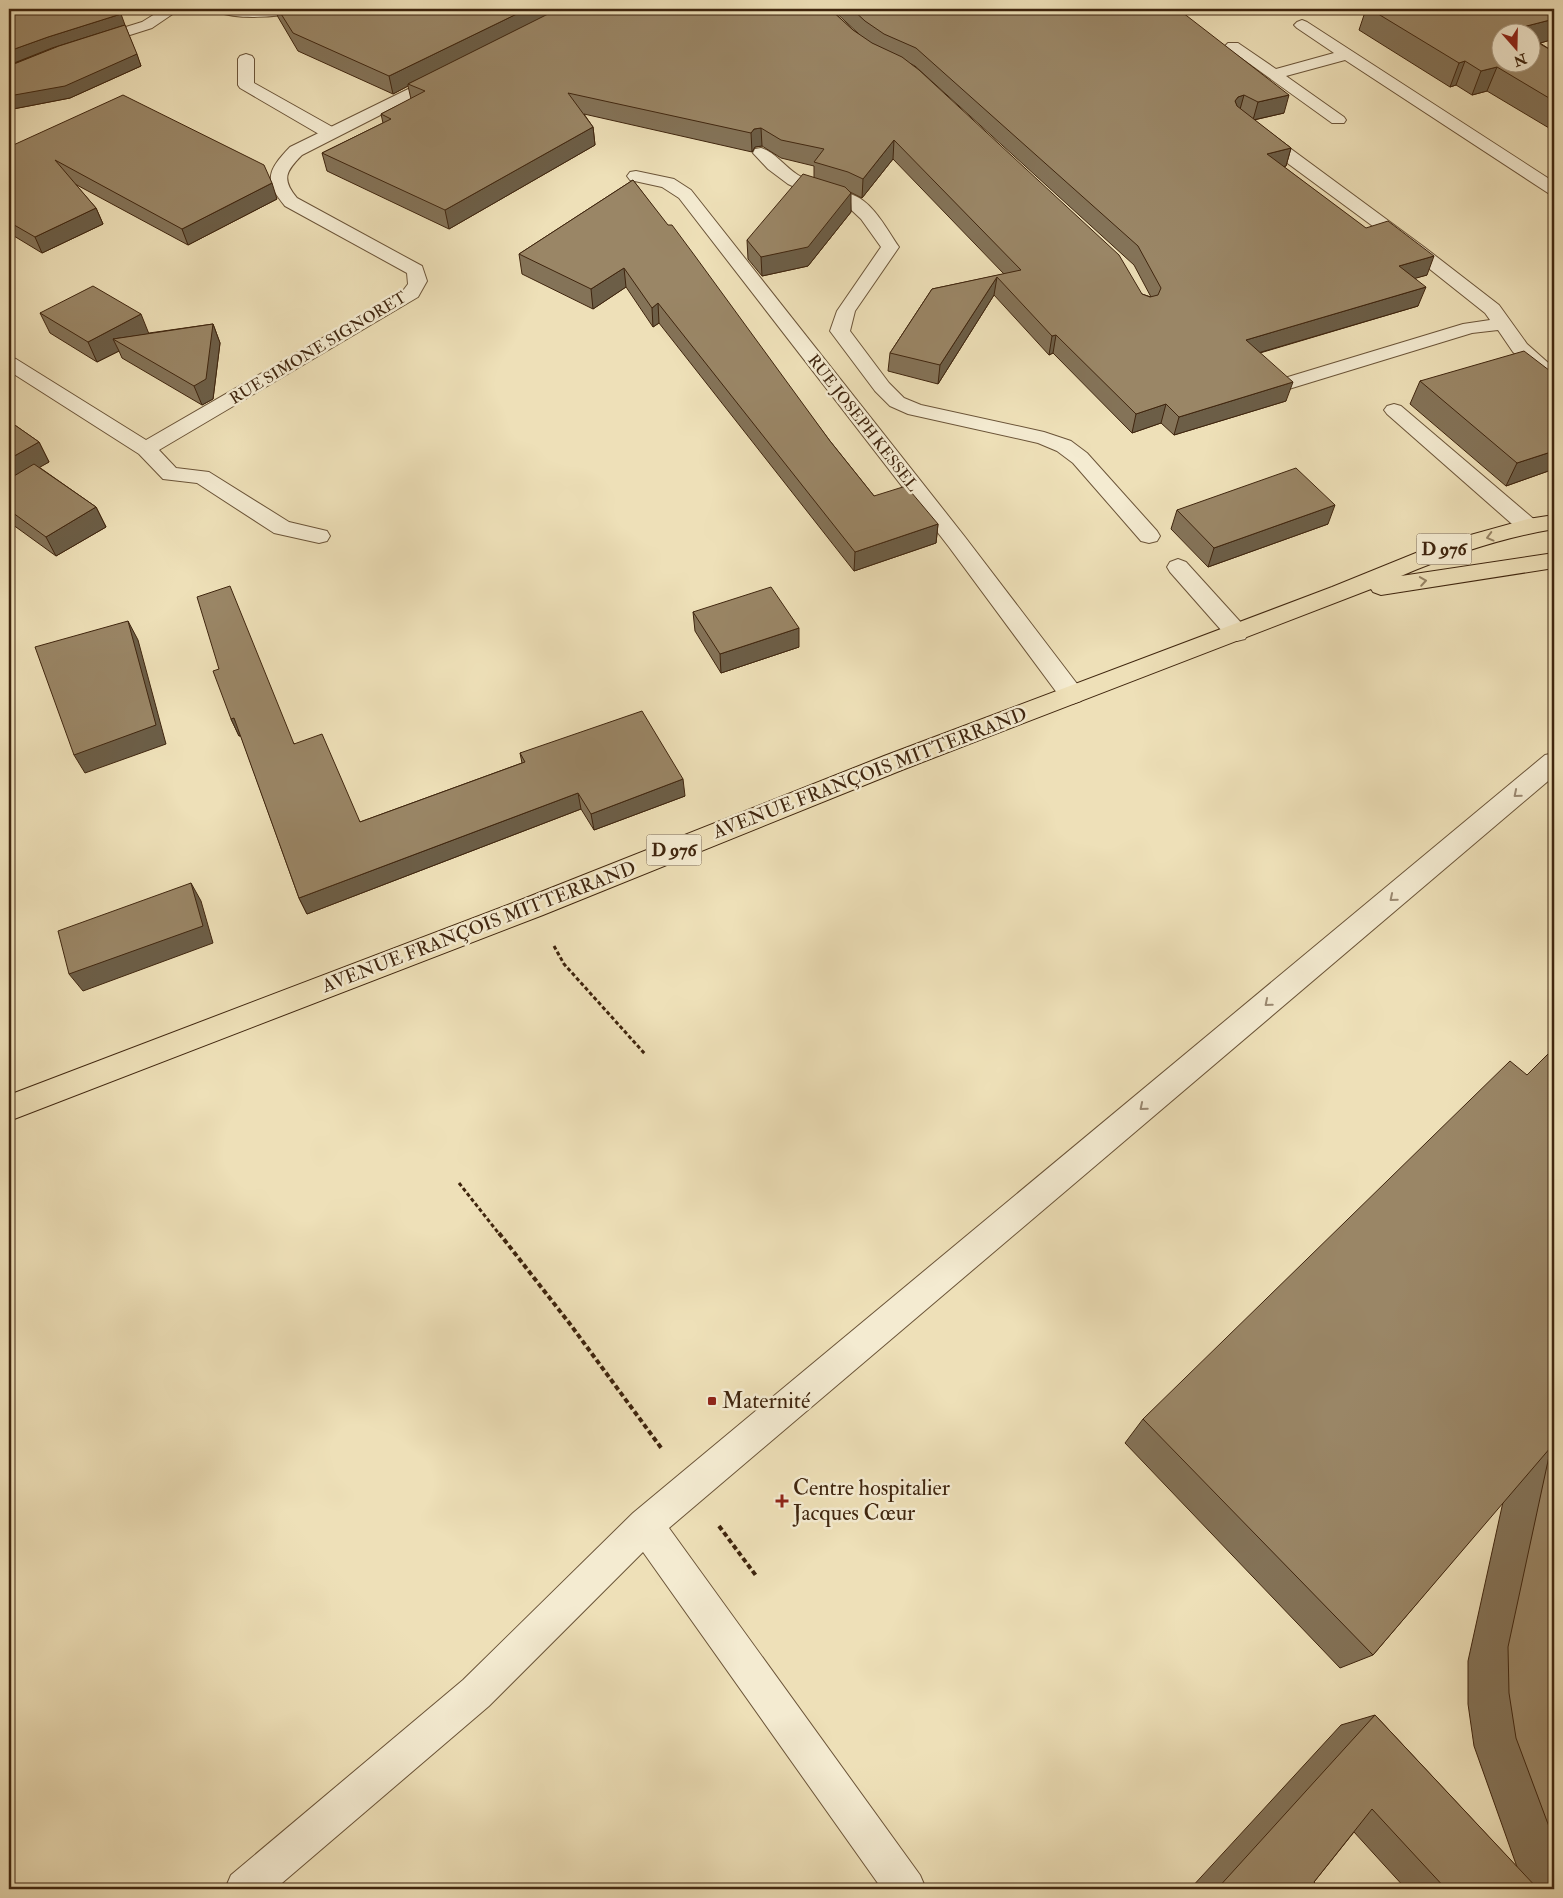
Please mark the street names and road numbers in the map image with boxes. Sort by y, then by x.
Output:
street label: RUE SIMONE SIGNORET [226,287,410,409]
street label: RUE JOSEPH KESSEL [802,350,923,497]
road number: D 976 [1416,534,1472,564]
street label: AVENUE FRANÇOIS MITTERRAND [709,702,1030,844]
road number: D 976 [646,834,702,866]
street label: AVENUE FRANÇOIS MITTERRAND [318,856,639,998]

